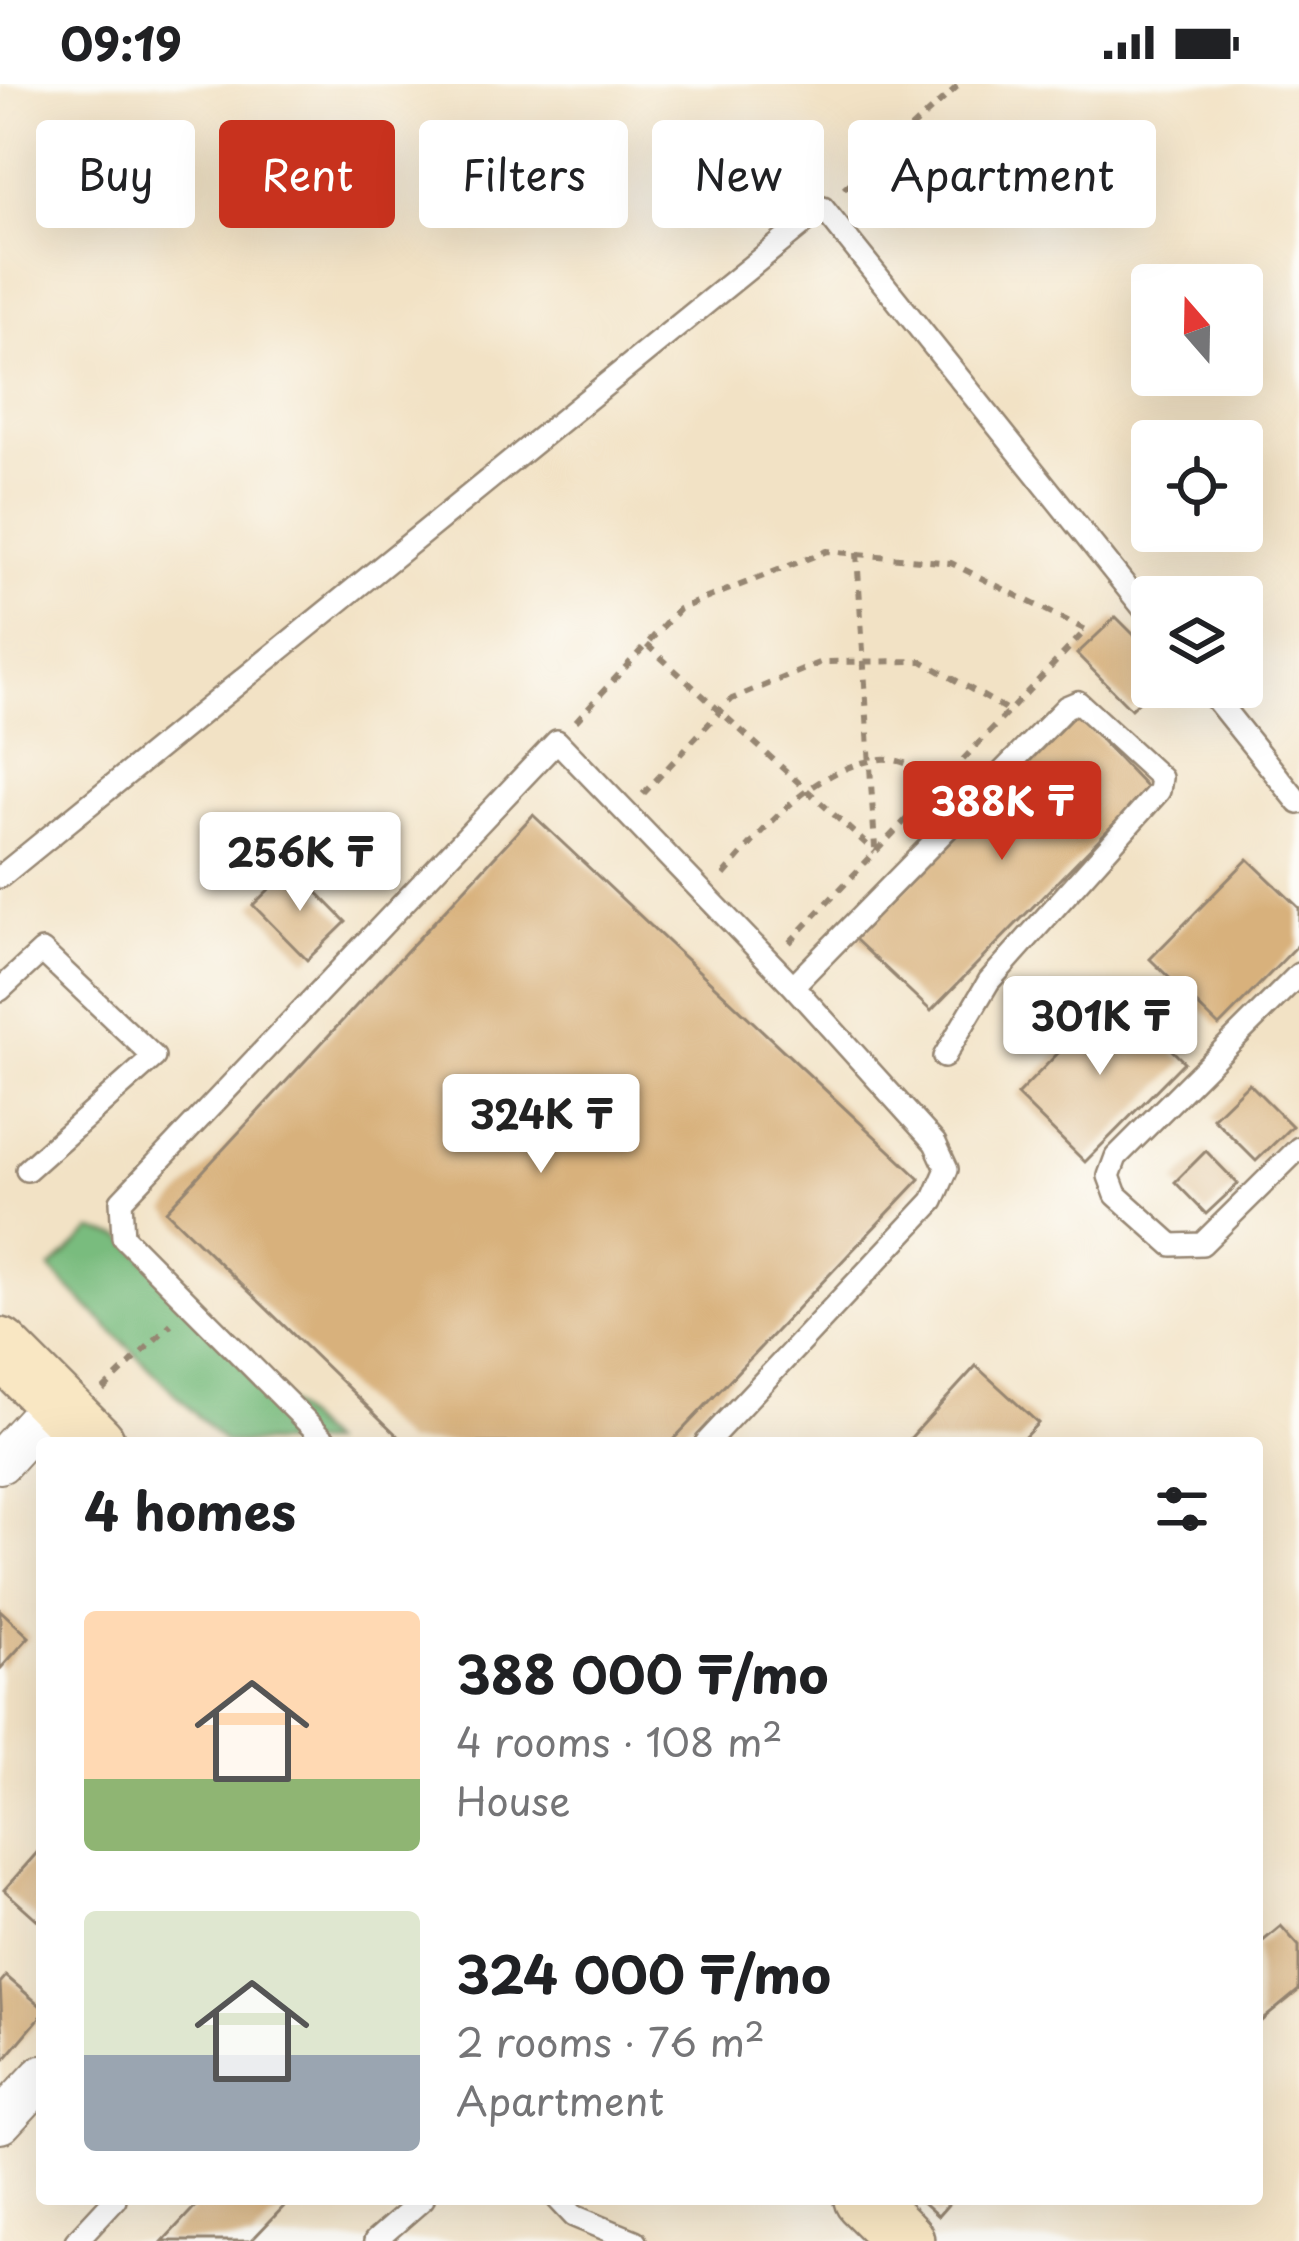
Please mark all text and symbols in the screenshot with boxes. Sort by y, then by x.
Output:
text: 09:19 [60,8,182,76]
chip: Buy [36,120,195,228]
chip: Rent [219,120,395,228]
chip: Filters [419,120,628,228]
chip: New [652,120,824,228]
chip: Apartment [848,120,1156,228]
north arrow [1131,264,1263,396]
map controls [1131,264,1263,708]
button: locate [1131,420,1263,552]
button: layers [1131,576,1263,708]
pin: 388K ₸ [904,761,1100,863]
text: 388K ₸ [930,770,1074,829]
pin: 256K ₸ [202,812,398,914]
text: 256K ₸ [227,821,373,880]
pin: 301K ₸ [1002,976,1198,1078]
text: 301K ₸ [1030,985,1170,1044]
pin: 324K ₸ [443,1074,639,1176]
text: 324K ₸ [470,1083,612,1142]
text: 4 homes [84,1471,296,1548]
icon: filters [1149,1476,1215,1542]
text: 388 000 ₸/mo [456,1634,829,1711]
icon: home [180,1659,324,1803]
text: 4 rooms · 108 m² [456,1711,783,1770]
text: House [456,1770,570,1829]
text: 324 000 ₸/mo [456,1934,831,2011]
icon: home [180,1959,324,2103]
text: 2 rooms · 76 m² [456,2011,765,2070]
text: Apartment [456,2070,664,2129]

